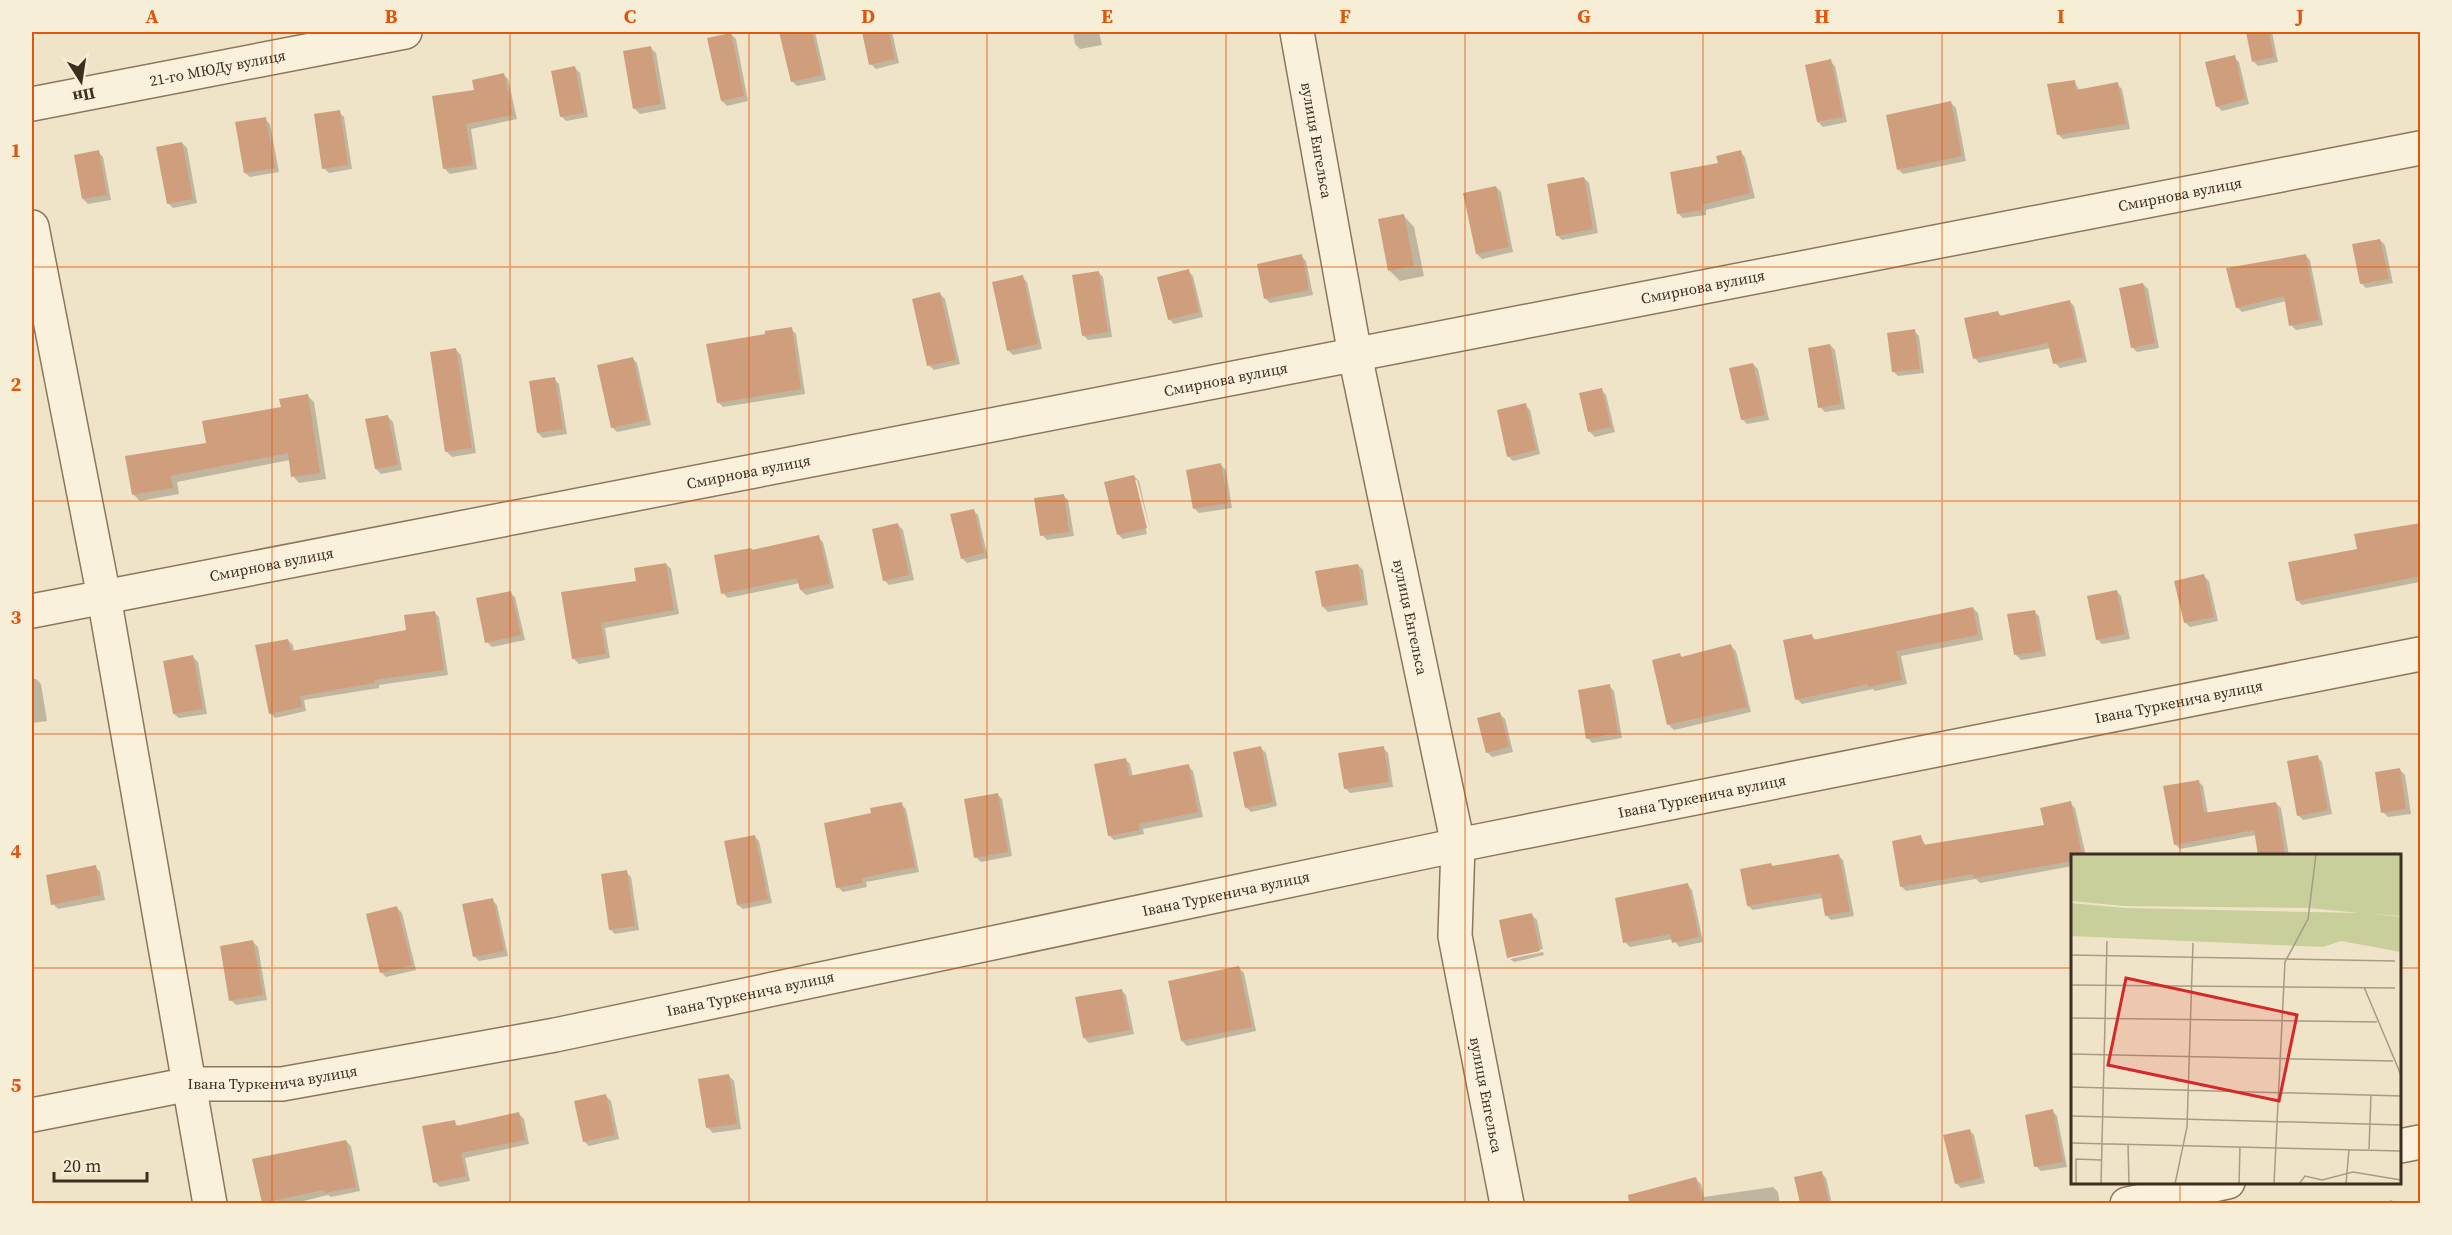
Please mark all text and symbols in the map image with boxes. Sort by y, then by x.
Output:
text: A [145,2,159,30]
text: B [384,2,398,30]
text: C [624,2,636,30]
text: D [861,2,875,30]
text: E [1101,2,1113,30]
text: F [1339,2,1351,30]
text: G [1577,2,1591,30]
text: H [1814,2,1830,30]
text: I [2057,2,2065,30]
text: J [2294,2,2304,30]
street label: 21-го МЮДу вулиця [148,44,287,91]
north arrow [51,51,111,111]
street label: вулиця Енгельса [1296,80,1338,200]
text: Пн [71,83,97,109]
text: 1 [11,136,21,164]
street label: Смирнова вулиця [2116,172,2244,216]
street label: Смирнова вулиця [1639,264,1767,309]
street label: Смирнова вулиця [1162,357,1289,401]
text: 2 [11,370,22,398]
street label: Смирнова вулиця [685,449,812,494]
street label: Смирнова вулиця [208,542,335,586]
street label: вулиця Енгельса [1388,557,1433,677]
text: 3 [11,603,22,631]
street label: Івана Туркенича вулиця [2093,674,2265,728]
street label: Івана Туркенича вулиця [1616,769,1788,823]
text: 4 [11,837,22,865]
inset map [2071,854,2401,1184]
street label: Івана Туркенича вулиця [1140,865,1312,921]
street label: Івана Туркенича вулиця [665,966,836,1021]
street label: вулиця Енгельса [1465,1035,1508,1155]
street label: Івана Туркенича вулиця [188,1060,359,1094]
text: 5 [11,1071,22,1099]
scale bar [54,1145,147,1183]
text: 20 m [63,1153,101,1178]

